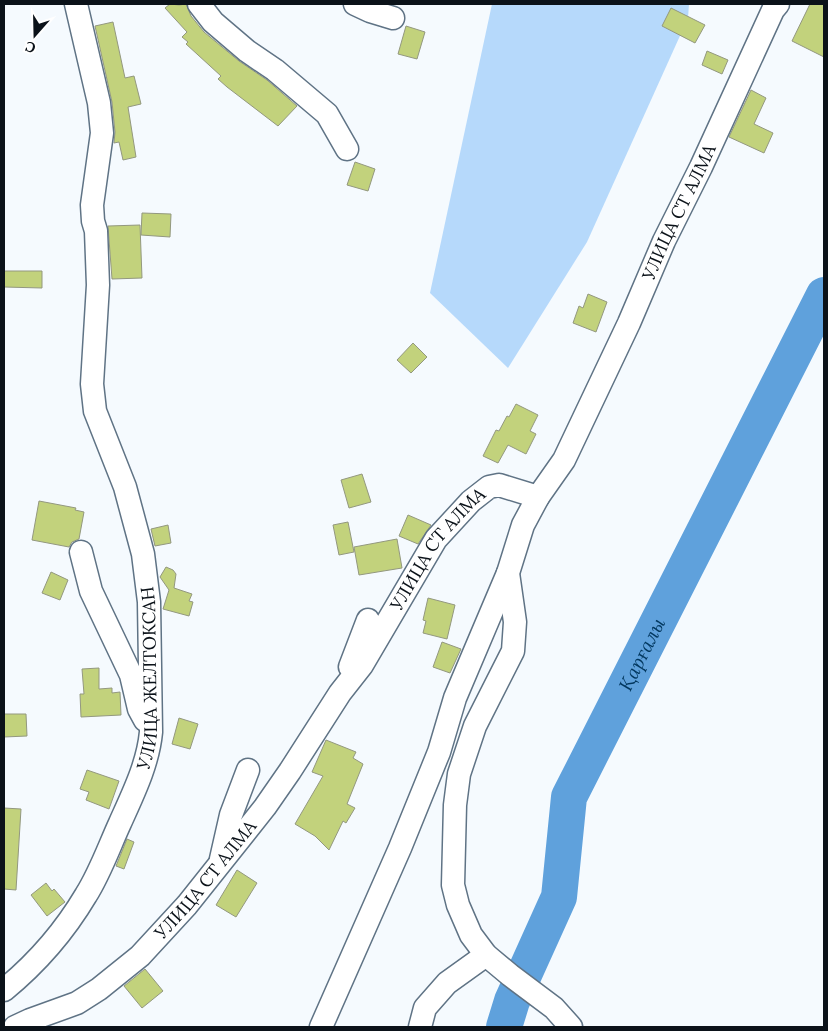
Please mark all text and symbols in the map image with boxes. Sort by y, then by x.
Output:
north arrow [10,10,60,60]
text: С [23,37,38,57]
street label: УЛИЦА СТ АЛМА [636,140,721,284]
street label: УЛИЦА СТ АЛМА [384,482,490,615]
street label: УЛИЦА ЖЕЛТОКСАН [131,585,162,773]
water label: Қарғалы [613,613,670,695]
street label: УЛИЦА СТ АЛМА [149,815,262,944]

